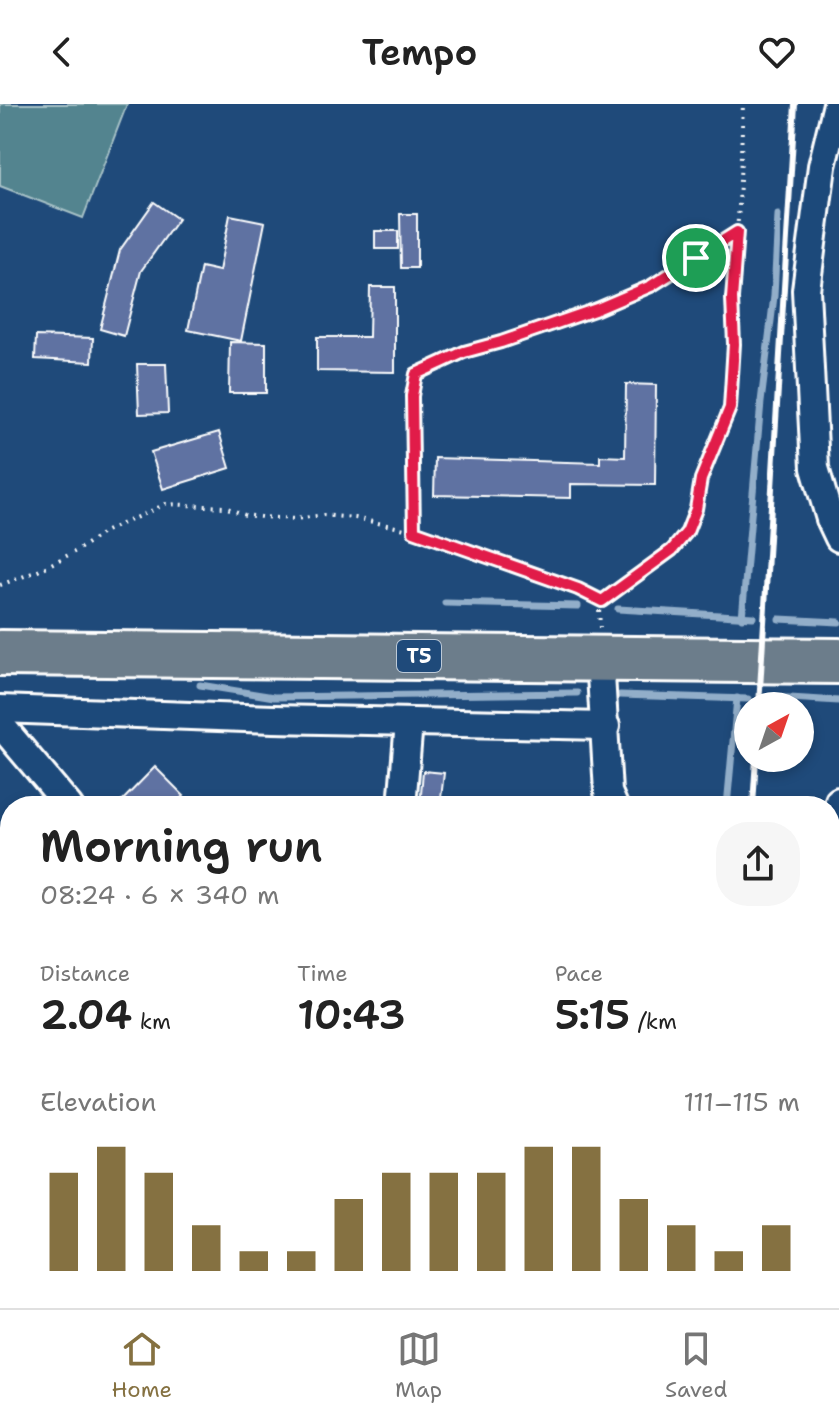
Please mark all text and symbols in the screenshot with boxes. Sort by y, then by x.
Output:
text: Tempo [362,28,477,77]
icon: back [40,30,84,74]
icon: heart [755,30,799,74]
pin [662,224,730,292]
icon: arrive [674,236,718,280]
road number: T5 [397,640,441,672]
north arrow [734,692,814,772]
map controls [734,692,814,772]
text: Morning run [40,817,323,876]
button: share [716,822,800,906]
text: 08:24 · 6 × 340 m [40,877,279,912]
text: Distance [40,959,130,988]
text: Time [297,959,348,988]
text: Pace [555,959,603,988]
text: 2.04 [40,988,132,1042]
text: 10:43 [297,988,406,1042]
text: 5:15 [555,988,630,1042]
text: km [132,1007,171,1036]
text: /km [630,1007,677,1036]
text: Elevation [40,1084,156,1119]
text: 111–115 m [683,1084,800,1119]
tab: Home [111,1327,172,1404]
tab: Map [395,1327,442,1404]
tab: Saved [665,1327,728,1404]

